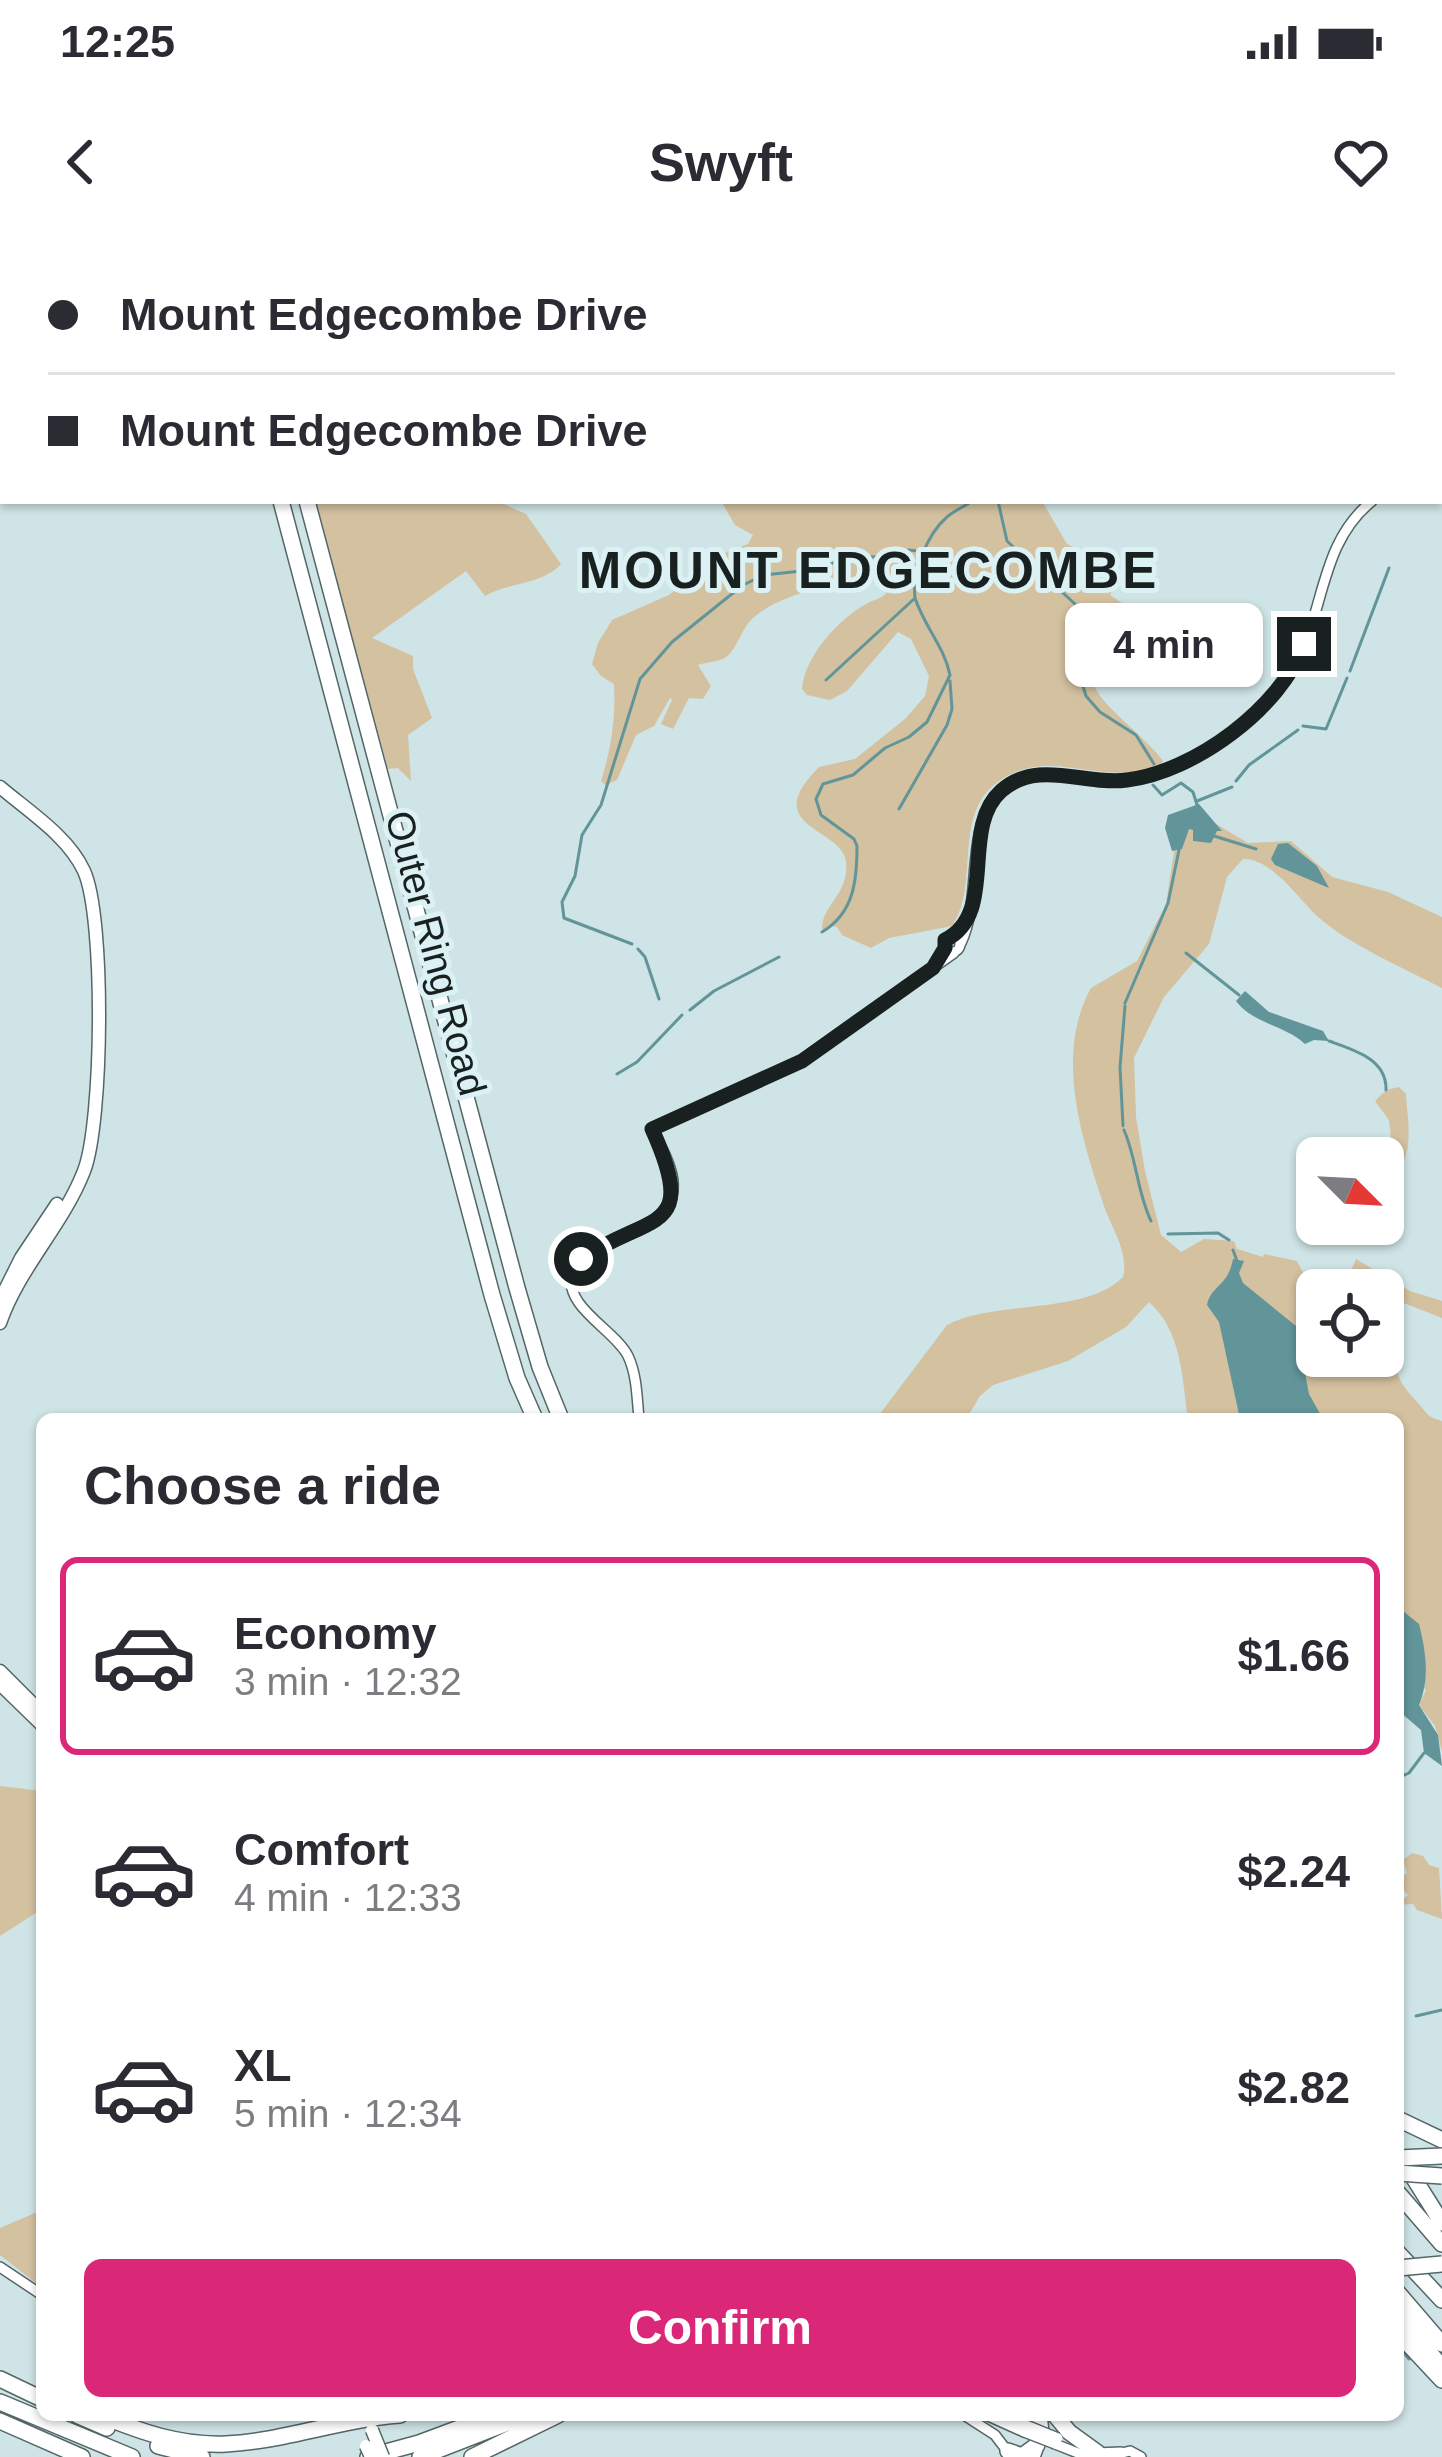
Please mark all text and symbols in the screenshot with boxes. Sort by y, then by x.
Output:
text: 12:25 [60,16,175,67]
icon: back [48,129,114,195]
icon: heart [1328,129,1394,195]
text: Swyft [649,132,793,192]
text: Mount Edgecombe Drive [120,289,648,340]
text: Mount Edgecombe Drive [120,405,648,456]
district label: MOUNT EDGECOMBE [579,542,1159,599]
callout: 4 min [1064,602,1262,686]
route end [1277,617,1331,671]
text: 4 min [1113,623,1215,666]
street label: Outer Ring Road [377,806,495,1100]
north arrow [1296,1137,1404,1245]
map controls [1296,1137,1404,1377]
route start [554,1232,608,1286]
button: locate [1296,1269,1404,1377]
text: Choose a ride [84,1455,441,1515]
icon: car [90,1602,198,1710]
text: Economy [234,1608,437,1659]
text: $1.66 [1237,1630,1350,1681]
text: 3 min · 12:32 [234,1660,462,1703]
icon: car [90,1818,198,1926]
text: Comfort [234,1824,409,1875]
text: $2.24 [1237,1846,1350,1897]
text: 4 min · 12:33 [234,1876,462,1919]
icon: car [90,2034,198,2142]
text: XL [234,2040,292,2091]
text: $2.82 [1237,2062,1350,2113]
text: 5 min · 12:34 [234,2092,462,2135]
button: Confirm [84,2259,1356,2397]

